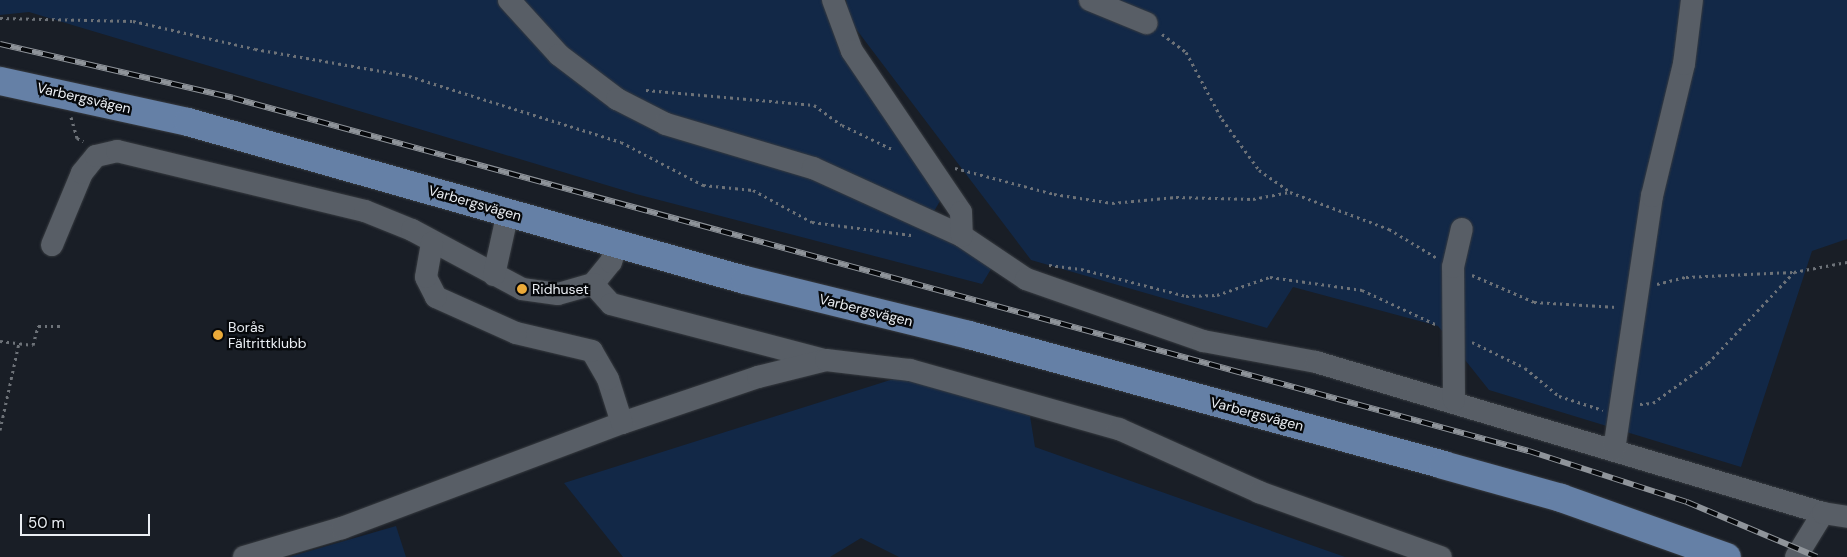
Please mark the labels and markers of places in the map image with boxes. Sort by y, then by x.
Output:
place label: Ridhuset [532,281,589,297]
marker: Ridhuset [516,283,528,295]
place label: Borås Fältrittklubb [228,319,306,352]
marker: Borås Fältrittklubb [212,329,224,341]

